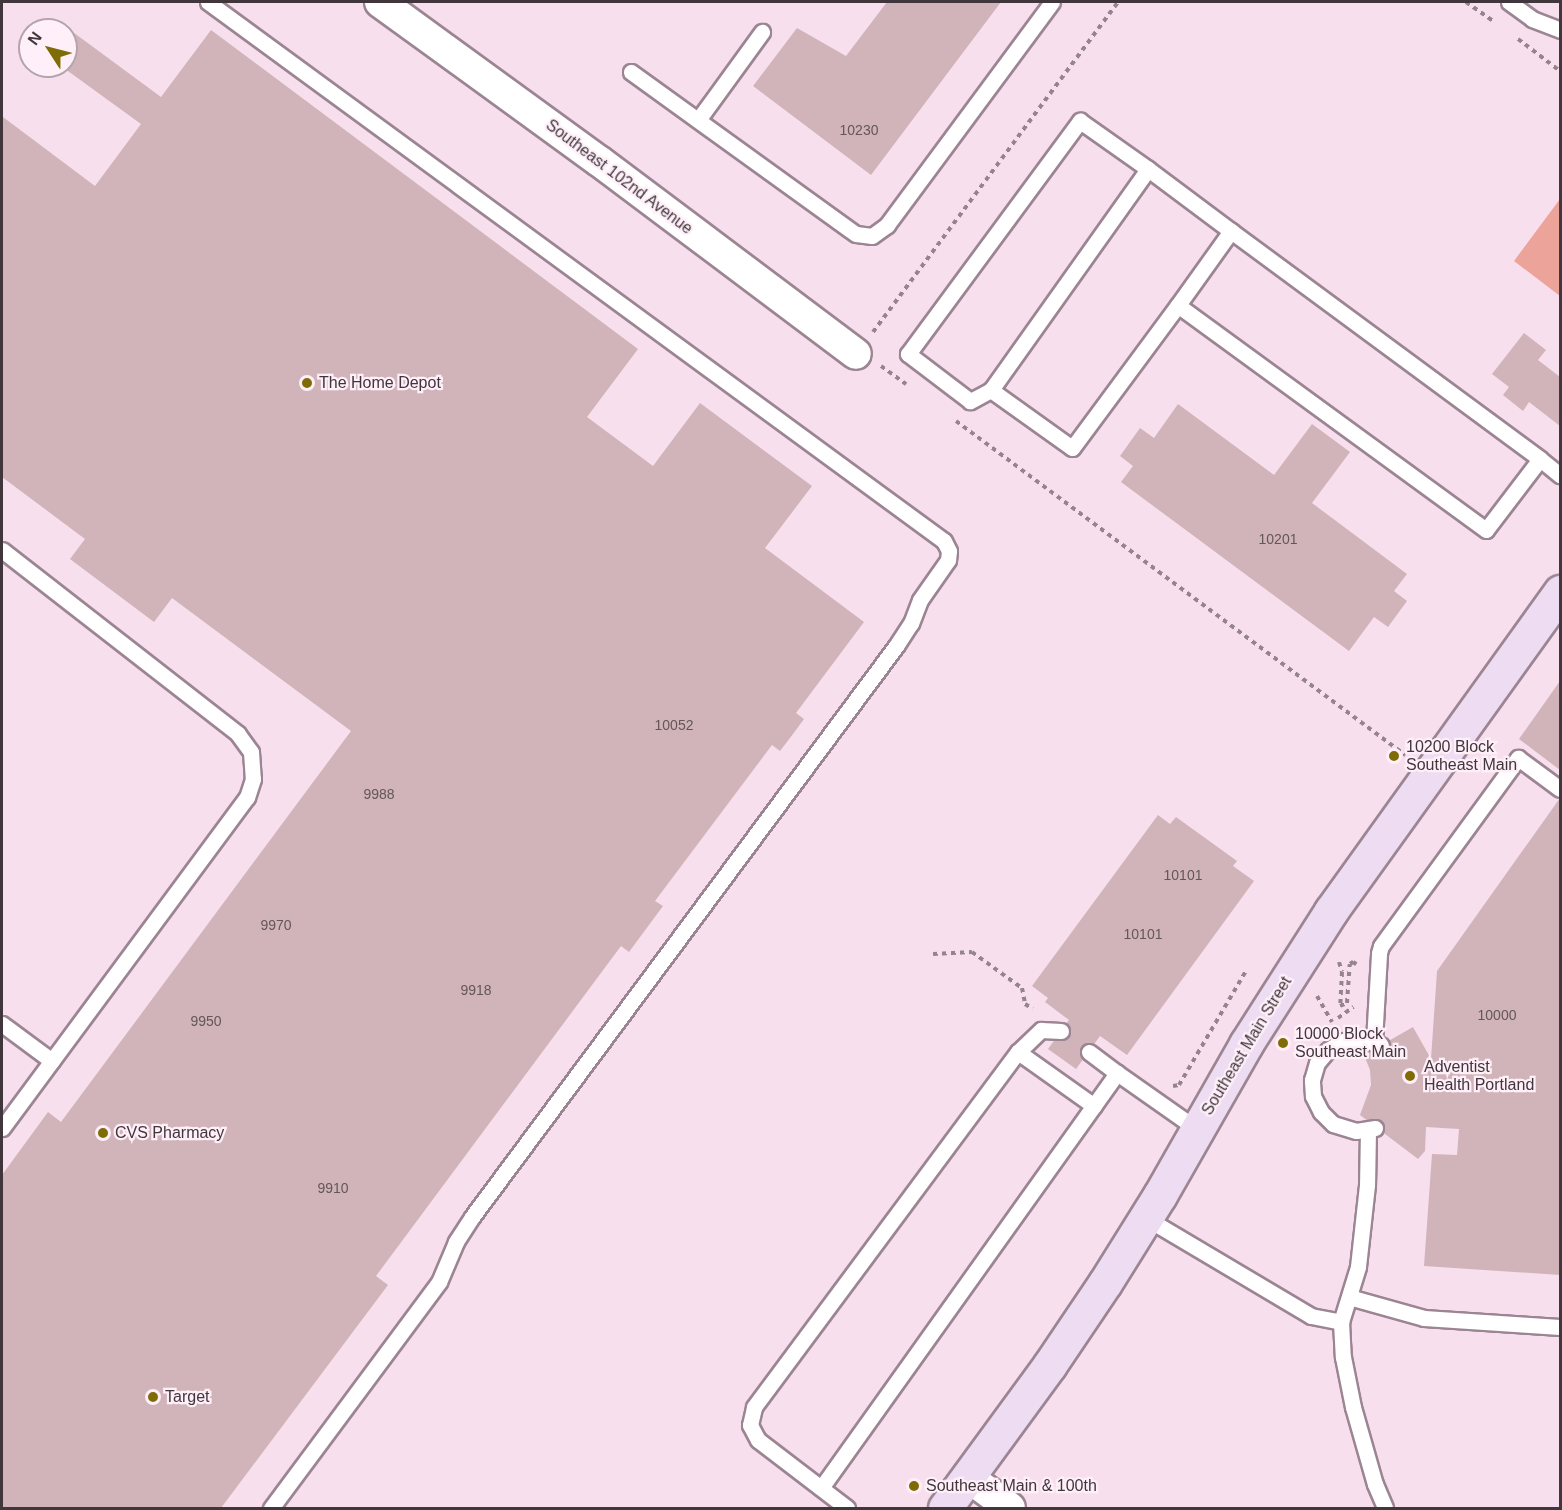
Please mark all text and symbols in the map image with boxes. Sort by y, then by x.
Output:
north arrow [18,18,78,78]
text: N [24,29,45,48]
street label: Southeast 102nd Avenue [542,115,696,239]
house number: 10230 [840,122,878,138]
place label: The Home Depot [319,373,441,393]
marker: The Home Depot [300,376,314,390]
house number: 10201 [1259,531,1297,547]
house number: 10052 [655,717,693,733]
place label: 10200 Block Southeast Main [1406,737,1517,775]
marker: 10200 Block Southeast Main [1387,749,1401,763]
house number: 9988 [363,786,395,802]
house number: 10101 [1164,867,1202,883]
house number: 9970 [260,917,292,933]
house number: 10101 [1124,926,1162,942]
street label: Southeast Main Street [1198,973,1296,1119]
house number: 9918 [460,982,492,998]
house number: 10000 [1478,1007,1516,1023]
house number: 9950 [190,1013,222,1029]
place label: 10000 Block Southeast Main [1295,1024,1406,1062]
marker: 10000 Block Southeast Main [1276,1036,1290,1050]
place label: Adventist Health Portland [1424,1057,1534,1095]
marker: Adventist Health Portland [1401,1067,1419,1085]
place label: CVS Pharmacy [115,1123,224,1143]
marker: CVS Pharmacy [96,1126,110,1140]
house number: 9910 [317,1180,349,1196]
place label: Target [165,1387,209,1407]
marker: Target [146,1390,160,1404]
place label: Southeast Main & 100th [926,1476,1097,1496]
marker: Southeast Main & 100th [907,1479,921,1493]

